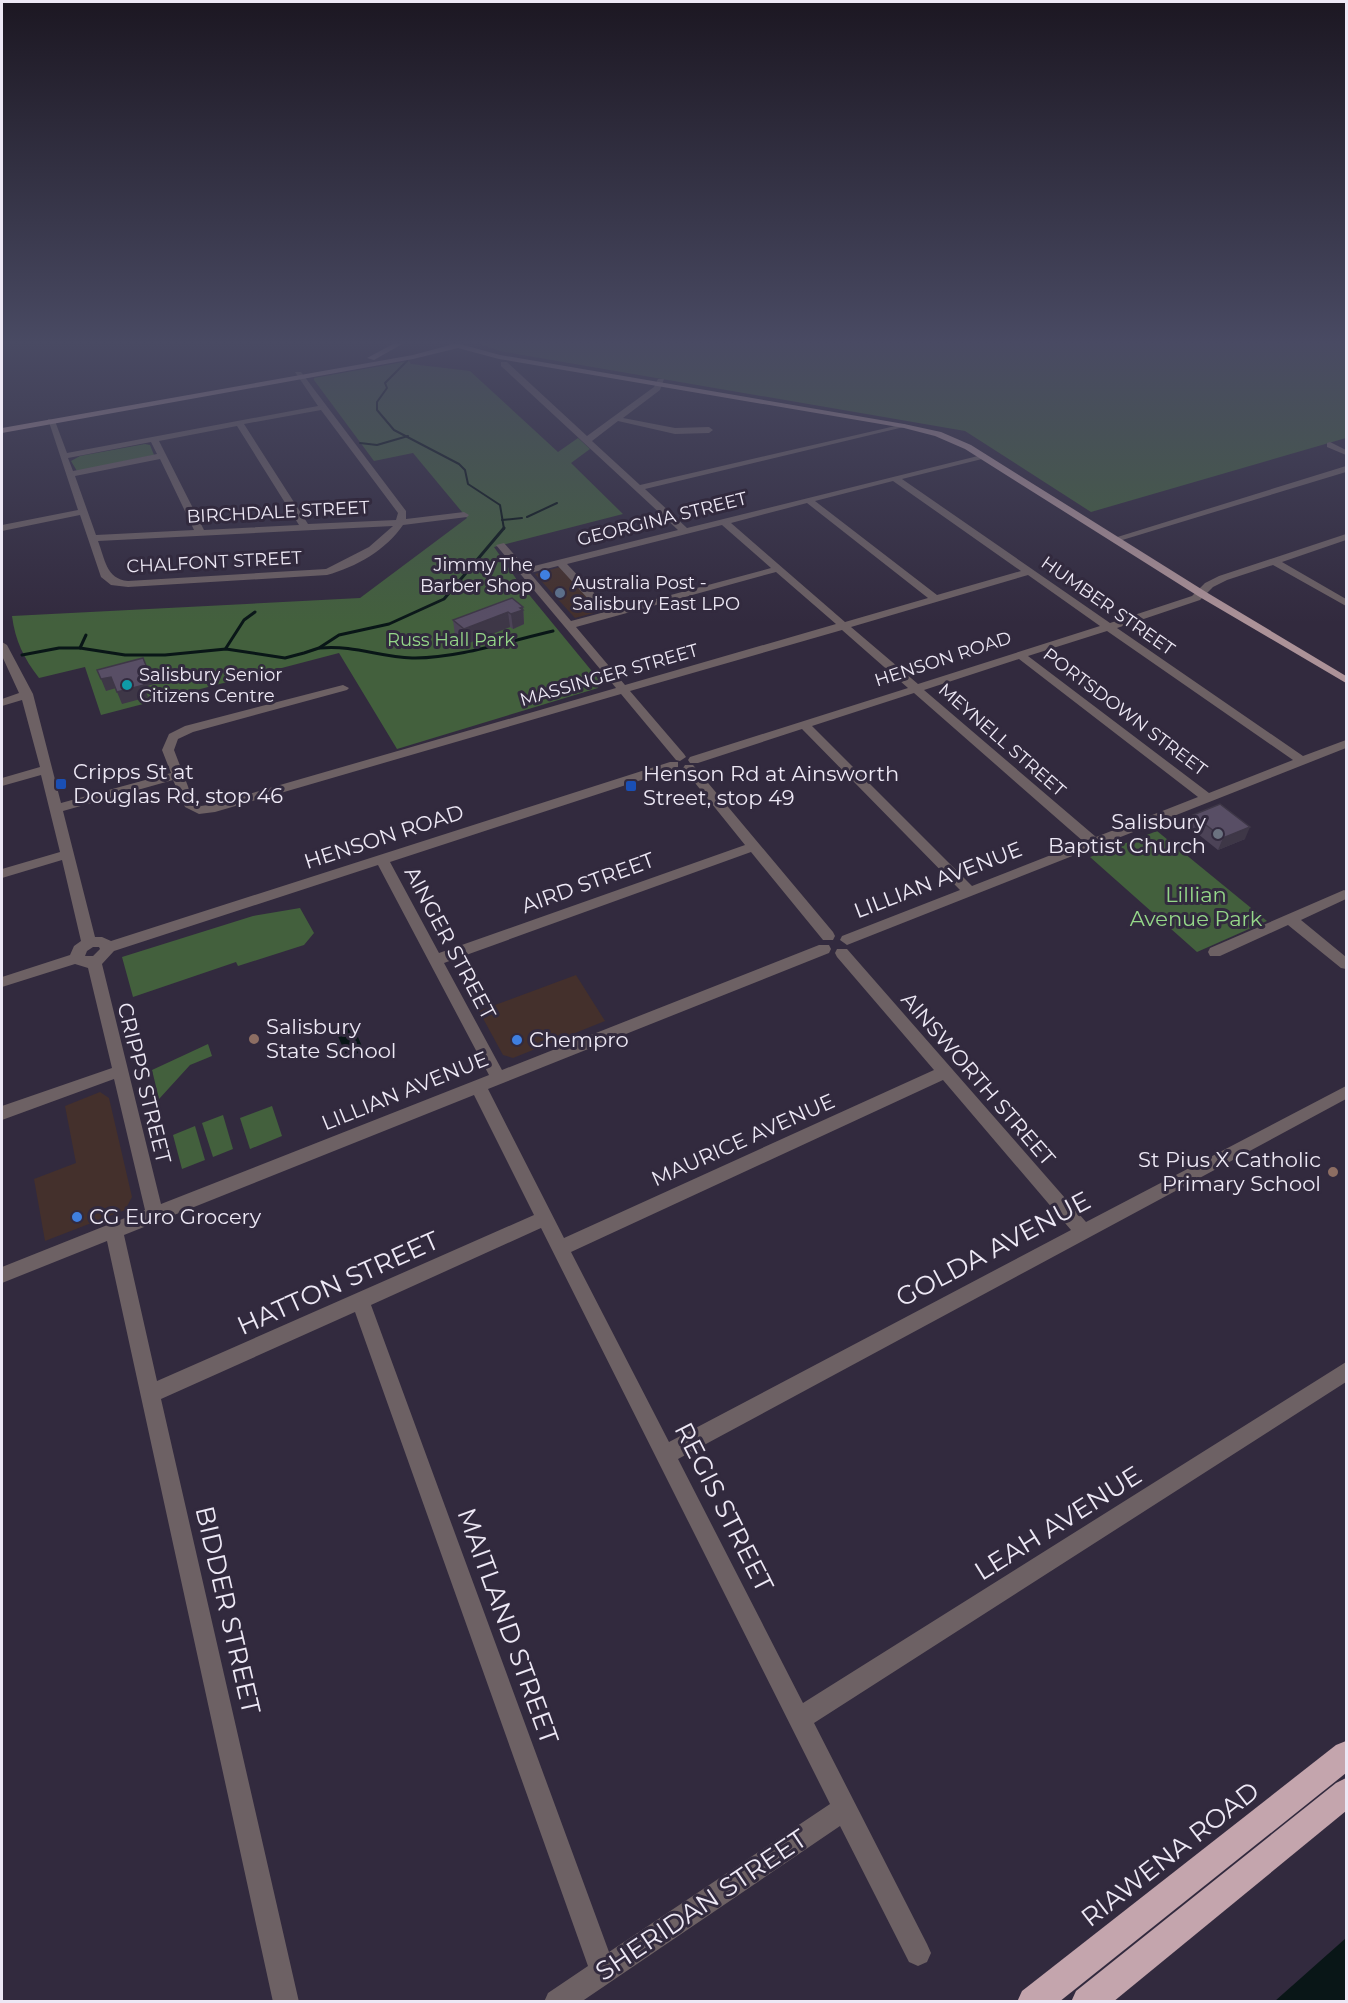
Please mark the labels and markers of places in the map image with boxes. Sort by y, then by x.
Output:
place label: Jimmy The Barber Shop [420,554,533,597]
marker: Jimmy The Barber Shop [538,568,552,582]
place label: Australia Post - Salisbury East LPO [572,572,740,615]
marker: Australia Post - Salisbury East LPO [553,586,567,600]
place label: Salisbury Senior Citizens Centre [139,664,283,707]
marker: Salisbury Senior Citizens Centre [120,678,134,692]
place label: Cripps St at Douglas Rd, stop 46 [73,759,283,808]
place label: Henson Rd at Ainsworth Street, stop 49 [643,761,899,810]
marker: Cripps St at Douglas Rd, stop 46 [54,777,68,791]
marker: Henson Rd at Ainsworth Street, stop 49 [624,779,638,793]
place label: Salisbury Baptist Church [1048,809,1207,858]
marker: Salisbury Baptist Church [1211,827,1225,841]
place label: Salisbury State School [266,1014,396,1063]
place label: Chempro [529,1027,629,1052]
marker: Salisbury State School [247,1032,261,1046]
marker: Chempro [510,1033,524,1047]
place label: St Pius X Catholic Primary School [1138,1147,1321,1196]
marker: St Pius X Catholic Primary School [1326,1165,1340,1179]
place label: CG Euro Grocery [89,1204,262,1229]
marker: CG Euro Grocery [70,1210,84,1224]

